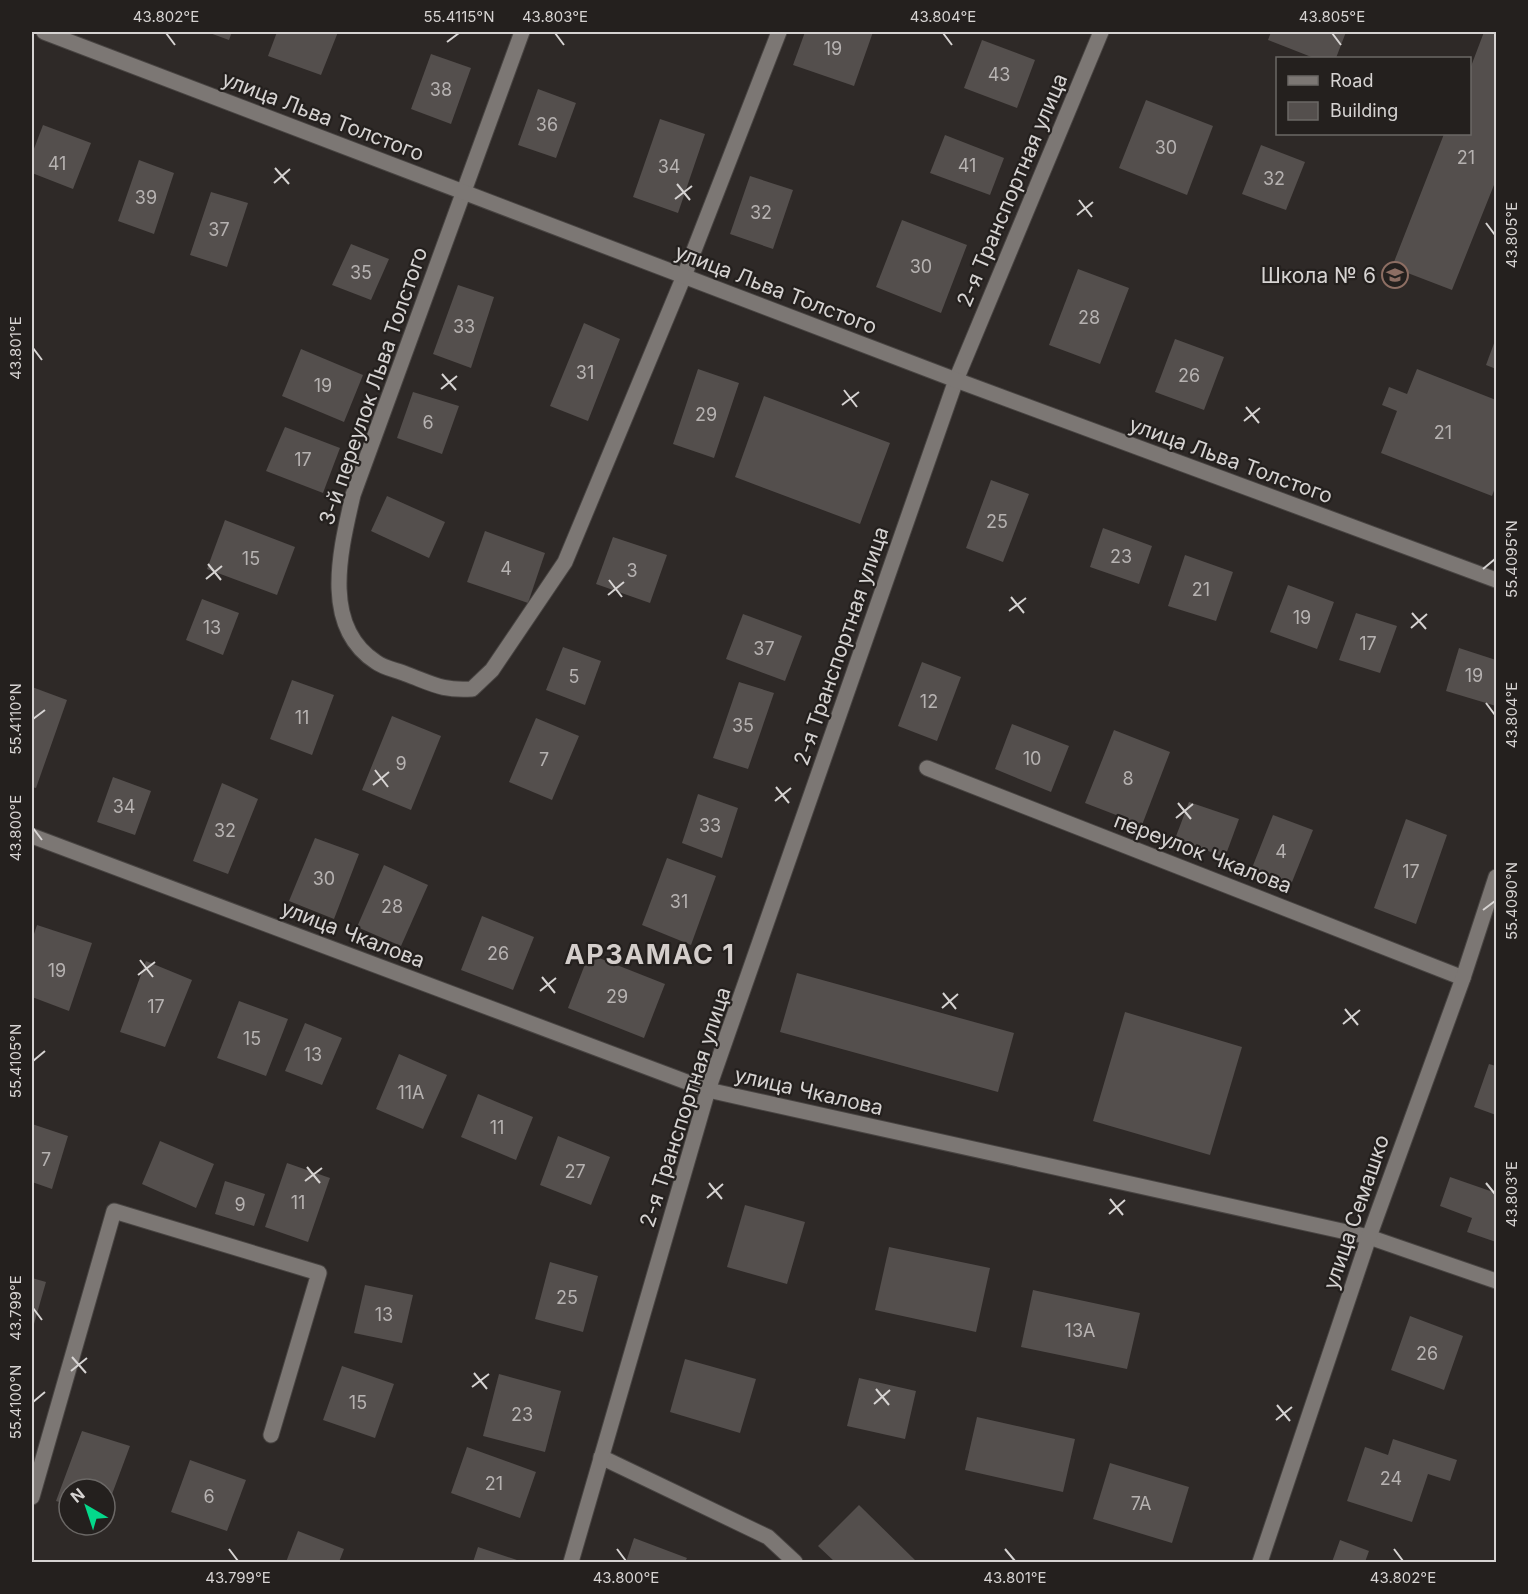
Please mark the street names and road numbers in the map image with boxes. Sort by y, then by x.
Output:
street label: улица Льва Толстого [218,66,428,166]
street label: 2-я Транспортная улица [951,70,1073,310]
street label: улица Льва Толстого [671,239,881,339]
street label: 3-й переулок Льва Толстого [314,244,432,528]
street label: улица Льва Толстого [1126,412,1336,508]
street label: 2-я Транспортная улица [788,523,894,769]
street label: переулок Чкалова [1111,808,1295,898]
street label: улица Чкалова [278,895,428,973]
street label: 2-я Транспортная улица [634,984,736,1230]
street label: улица Чкалова [732,1062,886,1120]
street label: улица Семашко [1318,1131,1394,1293]

